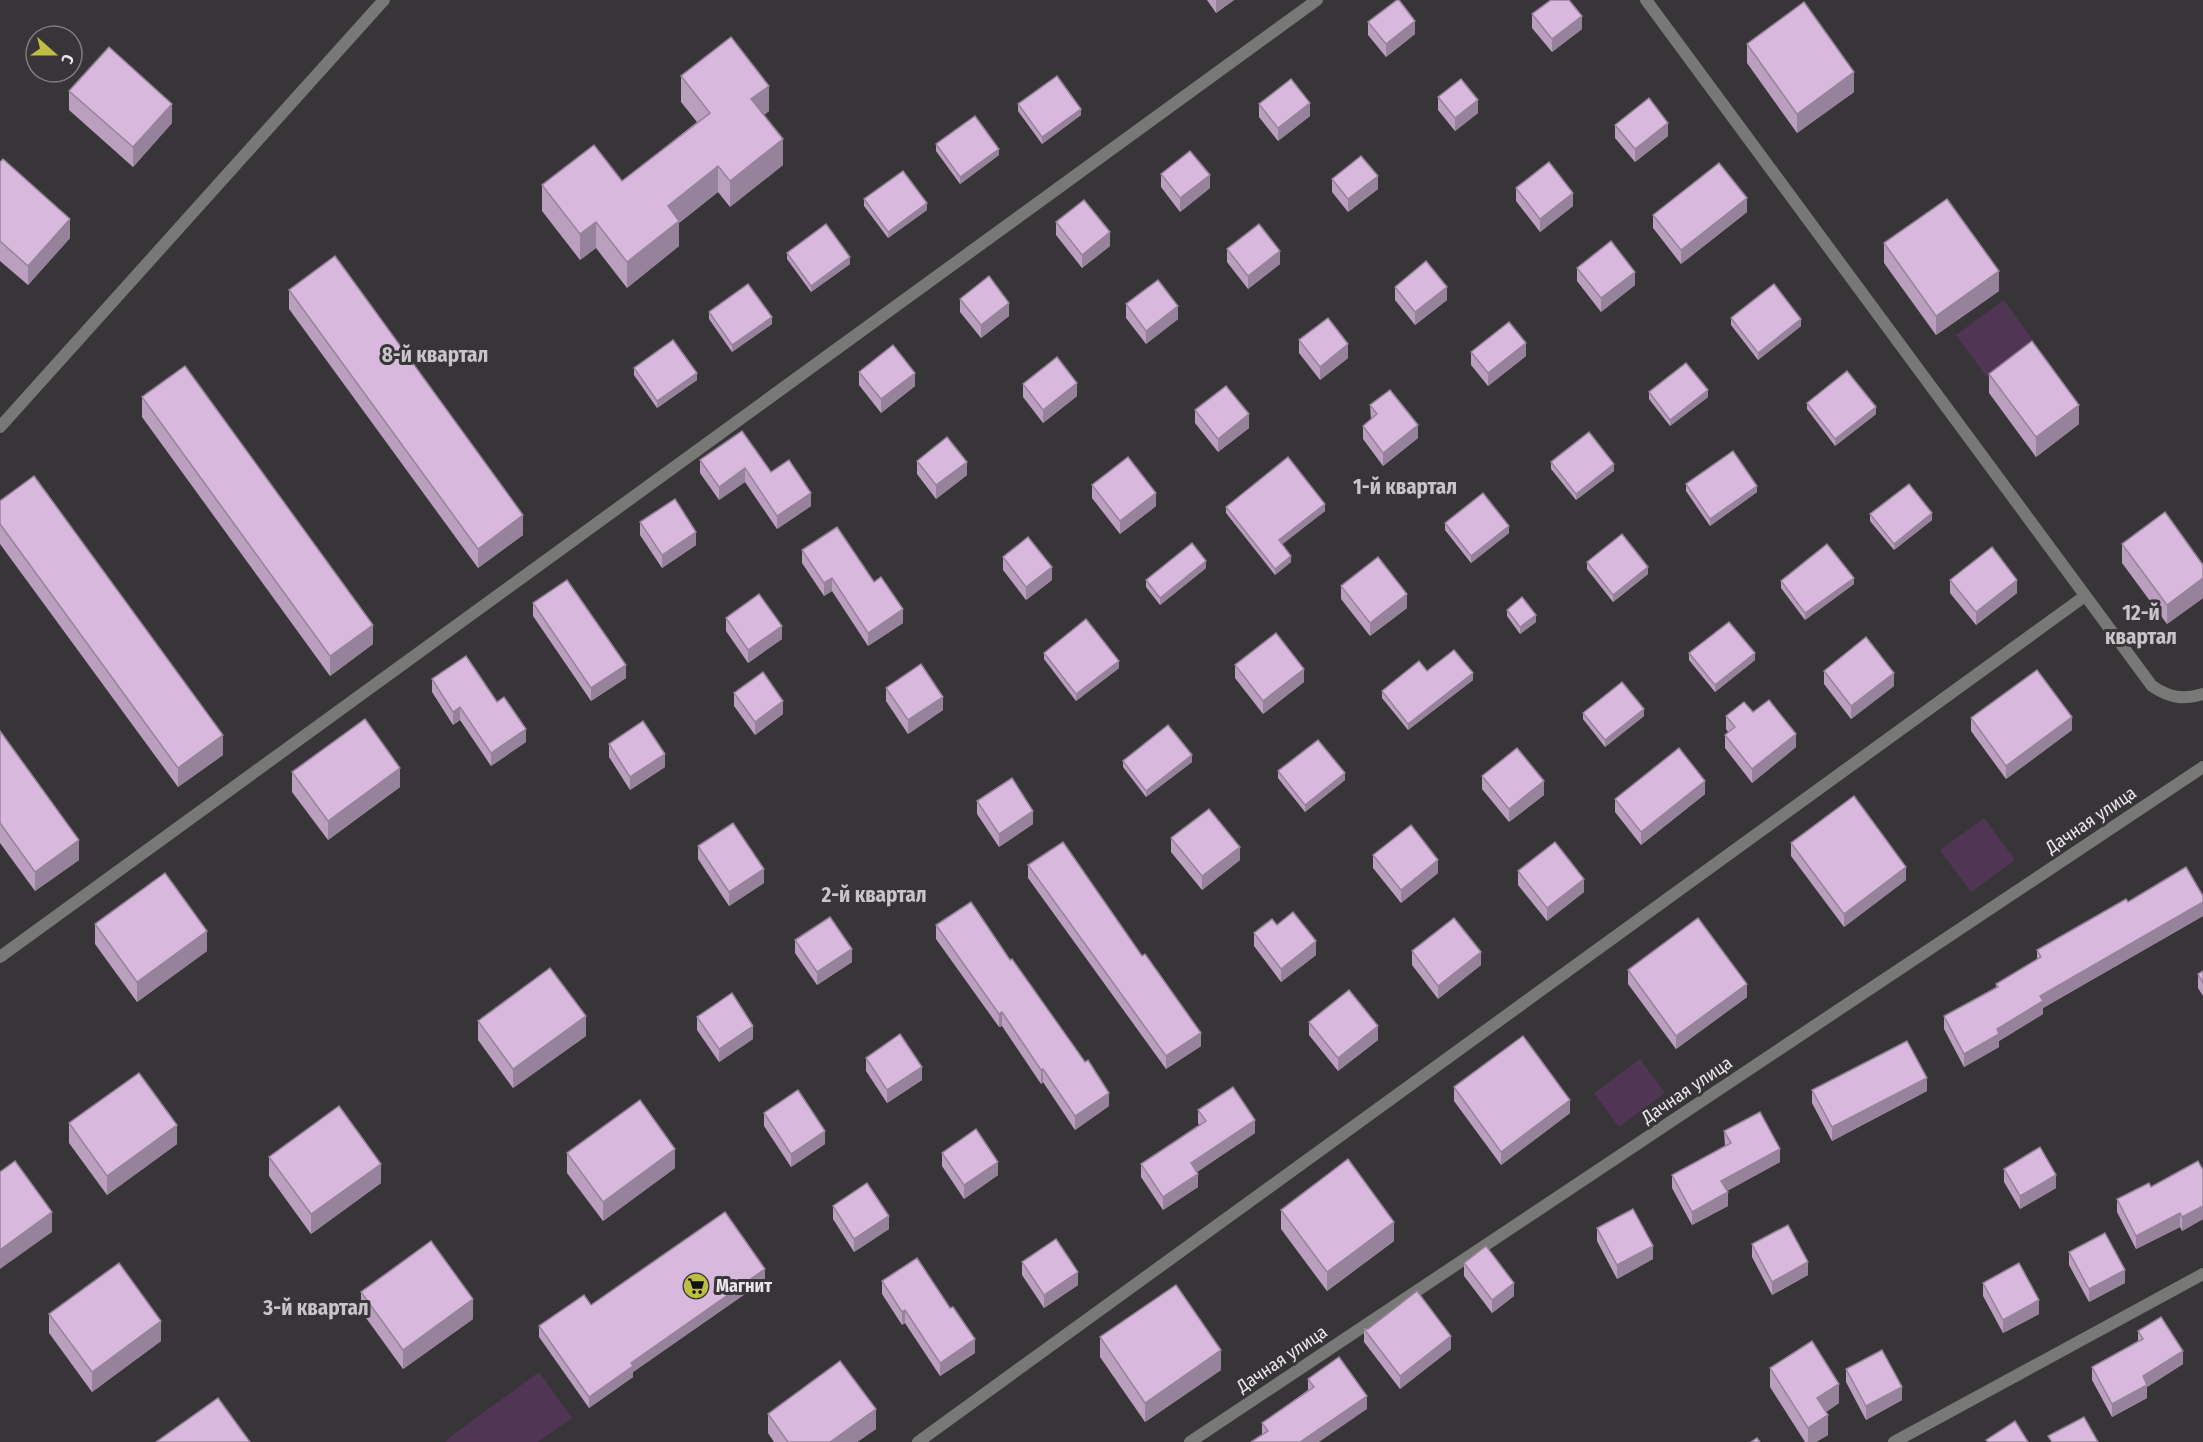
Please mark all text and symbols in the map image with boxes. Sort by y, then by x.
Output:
north arrow [24,24,84,84]
text: С [57,52,78,67]
district label: 8-й квартал [382,342,488,368]
district label: 1-й квартал [1353,474,1457,500]
district label: 12-й квартал [2105,600,2177,650]
street label: Дачная улица [2041,782,2141,859]
district label: 2-й квартал [820,882,927,908]
street label: Дачная улица [1637,1052,1737,1129]
supermarket icon: Магнит [681,1271,711,1301]
place label: Магнит [716,1275,772,1297]
district label: 3-й квартал [262,1295,369,1321]
street label: Дачная улица [1232,1321,1332,1398]

